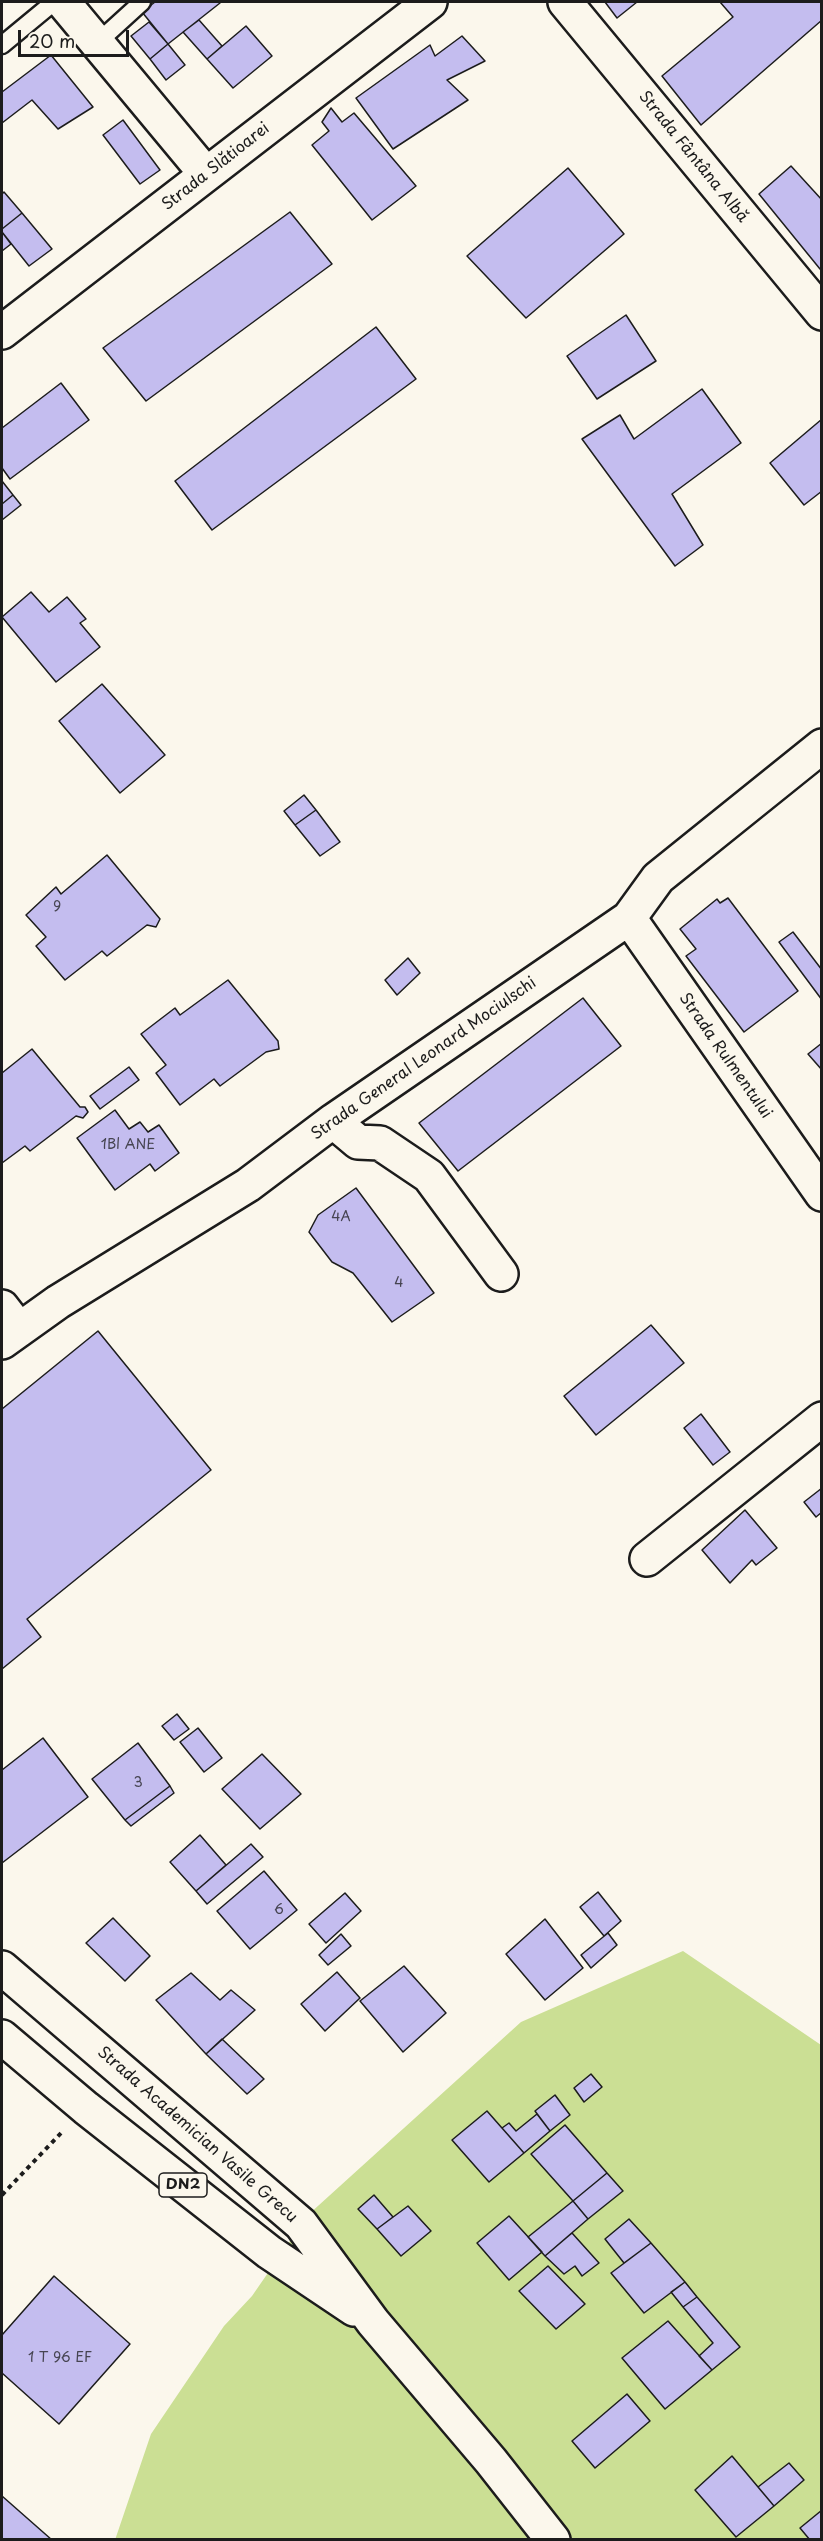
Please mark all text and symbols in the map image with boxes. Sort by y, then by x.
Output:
scale bar [21,18,132,56]
text: 20 m [29,27,75,54]
street label: Strada Fântâna Albă [634,88,752,226]
street label: Strada Slătioarei [158,119,274,215]
house number: 9 [53,899,61,915]
street label: Strada General Leonard Mociulschi [308,974,540,1144]
street label: Strada Rulmentului [674,990,776,1122]
house number: 1Bl ANE [101,1137,155,1153]
house number: 4A [331,1209,351,1225]
house number: 4 [394,1275,404,1291]
house number: 3 [133,1775,143,1791]
house number: 6 [274,1902,284,1918]
street label: Strada Academician Vasile Grecu [93,2043,301,2227]
road number: DN2 [159,2173,207,2197]
house number: 1 T 96 EF [28,2350,92,2366]

